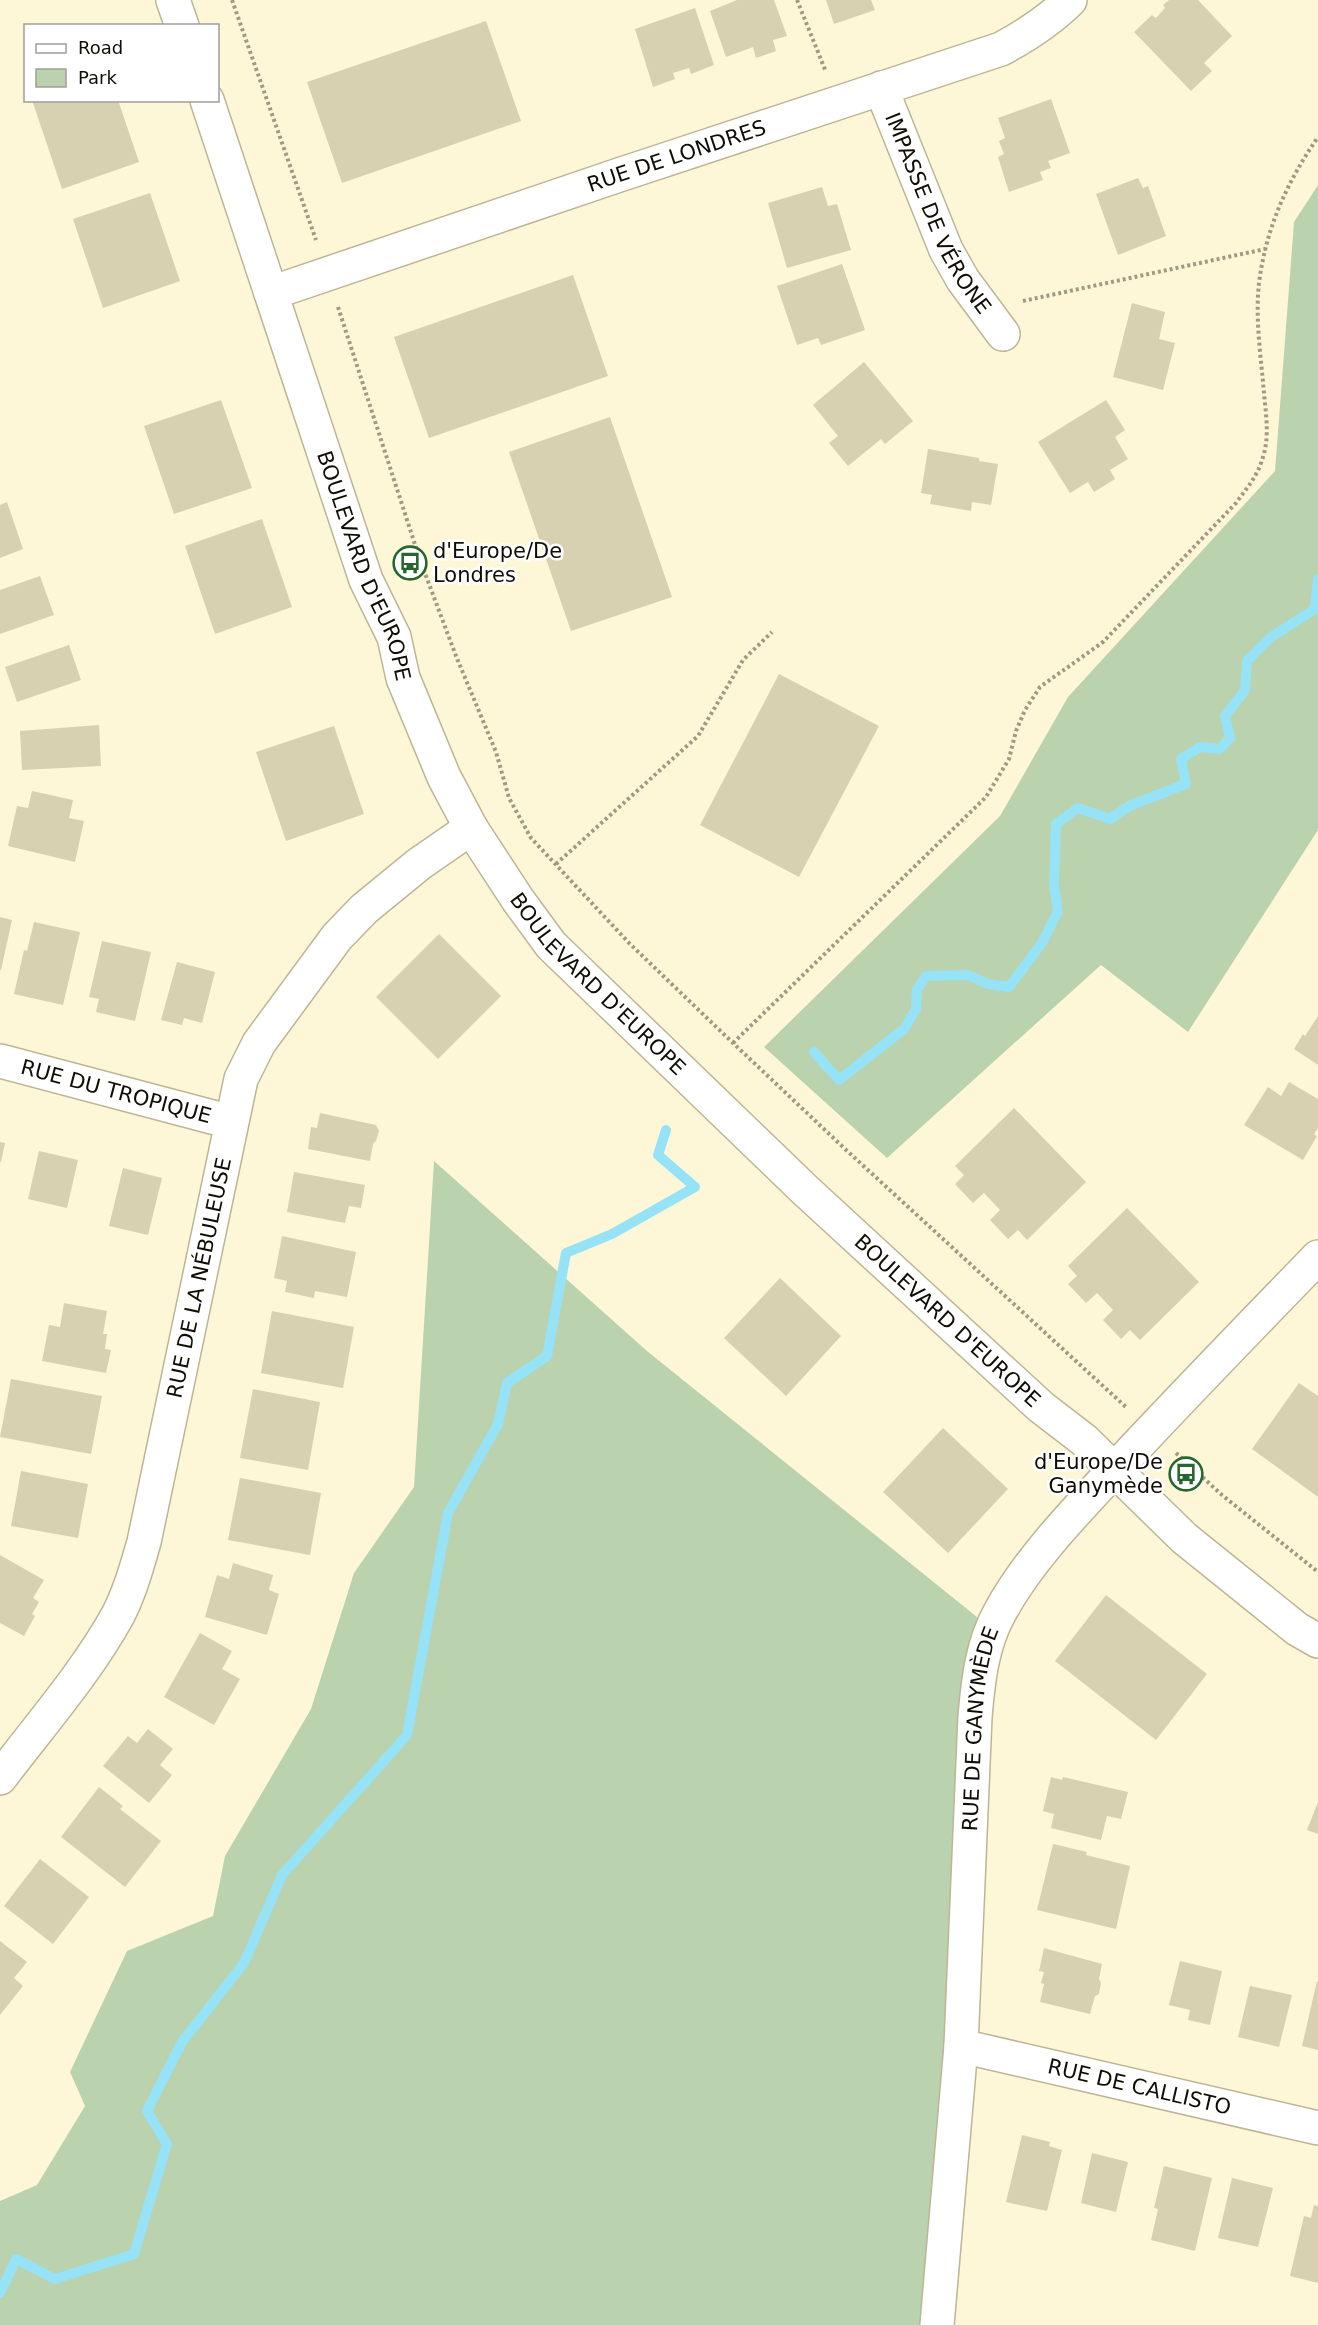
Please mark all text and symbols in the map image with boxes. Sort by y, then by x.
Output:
legend [24,24,219,102]
text: Road [78,37,123,58]
text: Park [78,67,117,88]
street label: IMPASSE DE VÉRONE [880,109,996,319]
street label: RUE DE LONDRES [584,115,769,197]
street label: BOULEVARD D'EUROPE [312,448,415,683]
place label: d'Europe/De Londres [433,539,562,587]
bus stop icon: d'Europe/De Londres [392,545,428,581]
street label: BOULEVARD D'EUROPE [505,888,690,1080]
street label: RUE DU TROPIQUE [18,1055,214,1128]
street label: RUE DE LA NÉBULEUSE [162,1155,236,1400]
street label: BOULEVARD D'EUROPE [850,1230,1045,1412]
place label: d'Europe/De Ganymède [1034,1450,1163,1498]
bus stop icon: d'Europe/De Ganymède [1168,1456,1204,1492]
street label: RUE DE GANYMÈDE [958,1623,1004,1832]
street label: RUE DE CALLISTO [1045,2054,1233,2120]

